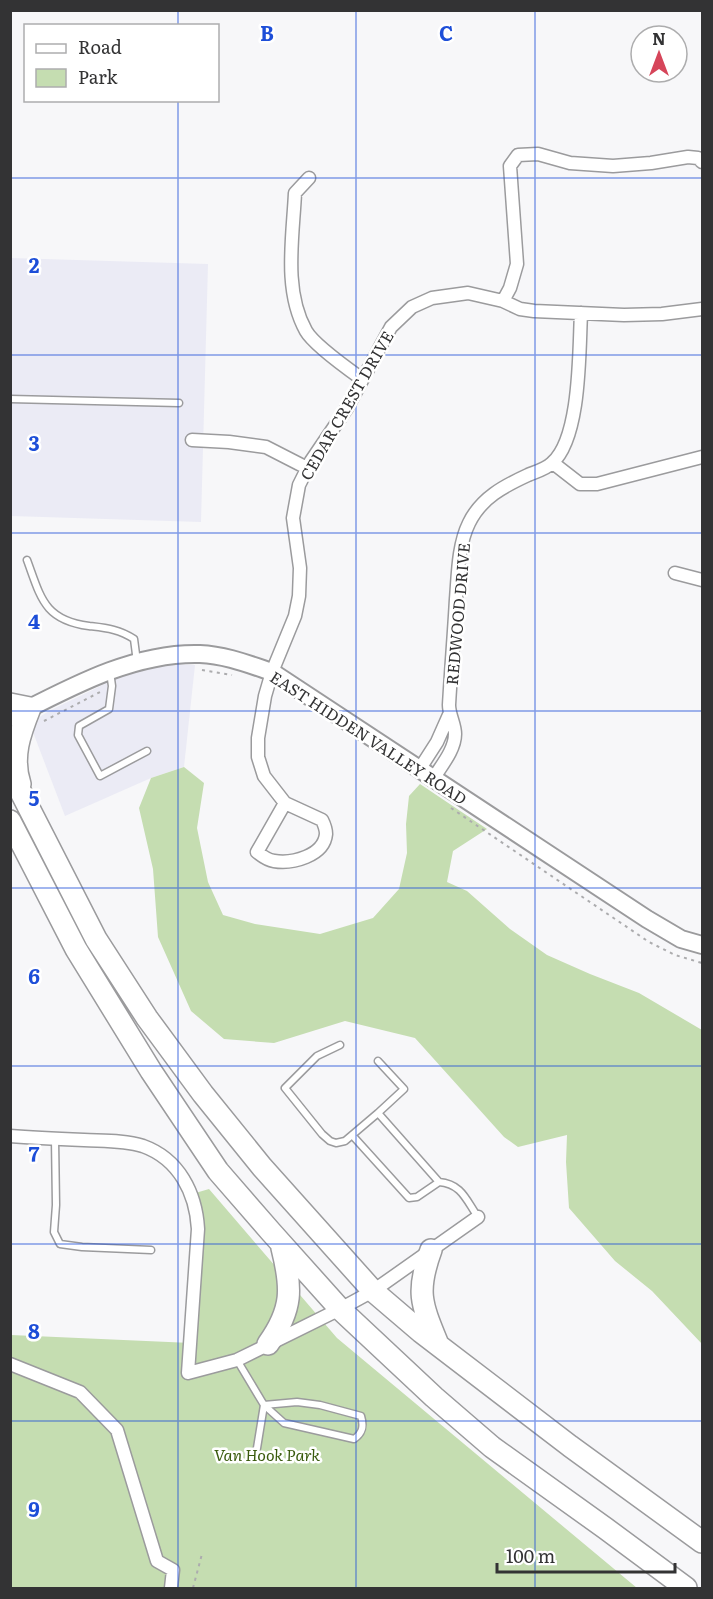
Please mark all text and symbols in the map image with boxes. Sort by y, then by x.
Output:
text: B [260,17,274,47]
text: C [439,17,453,47]
legend [24,24,219,102]
north arrow [629,24,689,84]
text: N [652,26,666,50]
text: Road [78,33,122,60]
text: Park [78,63,119,90]
text: 2 [29,249,40,279]
street label: CEDAR CREST DRIVE [293,326,399,484]
text: 3 [28,427,40,457]
street label: REDWOOD DRIVE [439,542,475,686]
text: 4 [28,605,40,635]
street label: EAST HIDDEN VALLEY ROAD [266,664,472,810]
text: 5 [29,782,40,812]
text: 6 [28,960,40,990]
text: 7 [29,1138,40,1168]
text: 8 [28,1315,40,1345]
park label: Van Hook Park [214,1442,320,1466]
text: 9 [28,1493,40,1523]
scale bar [497,1536,676,1574]
text: 100 m [506,1542,555,1569]

